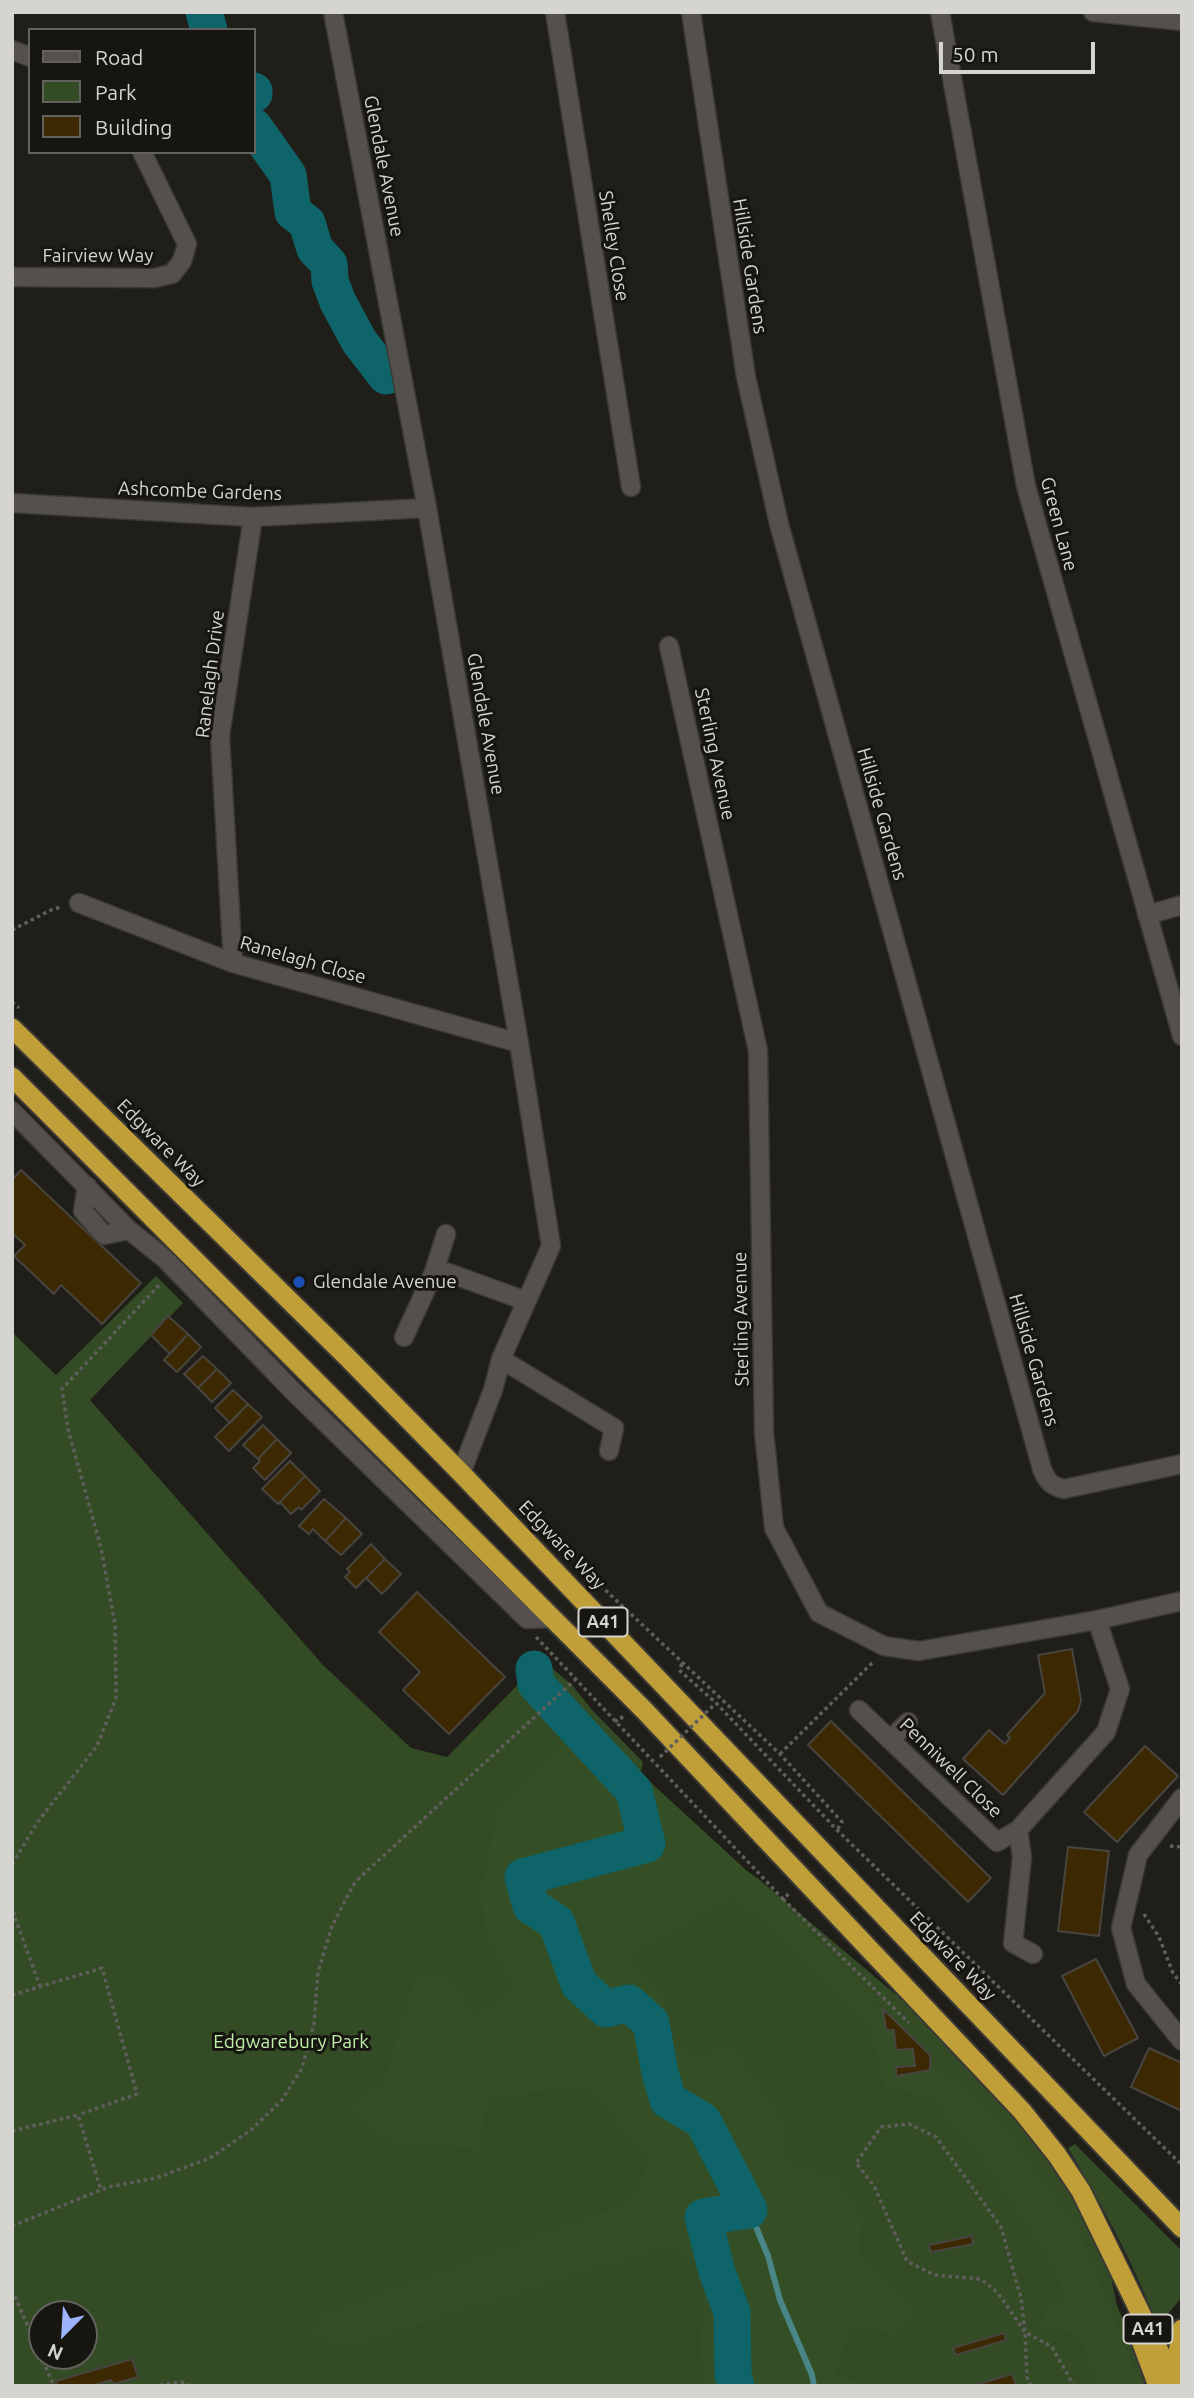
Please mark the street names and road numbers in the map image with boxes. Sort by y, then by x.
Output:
street label: Glendale Avenue [359,93,409,239]
street label: Shelley Close [594,189,634,303]
street label: Hillside Gardens [728,197,772,335]
street label: Fairview Way [43,245,153,267]
street label: Green Lane [1035,474,1083,574]
street label: Ashcombe Gardens [118,477,282,505]
street label: Ranelagh Drive [191,609,229,739]
street label: Glendale Avenue [462,651,510,797]
street label: Sterling Avenue [690,686,740,822]
street label: Hillside Gardens [852,745,912,883]
street label: Ranelagh Close [237,931,369,989]
street label: Edgware Way [112,1094,210,1192]
street label: Sterling Avenue [728,1251,754,1387]
street label: Hillside Gardens [1004,1291,1064,1429]
street label: Edgware Way [514,1496,610,1594]
road number: A41 [578,1608,628,1637]
street label: Penniwell Close [895,1713,1007,1823]
street label: Edgware Way [905,1907,1001,2005]
road number: A41 [1124,2314,1172,2344]

